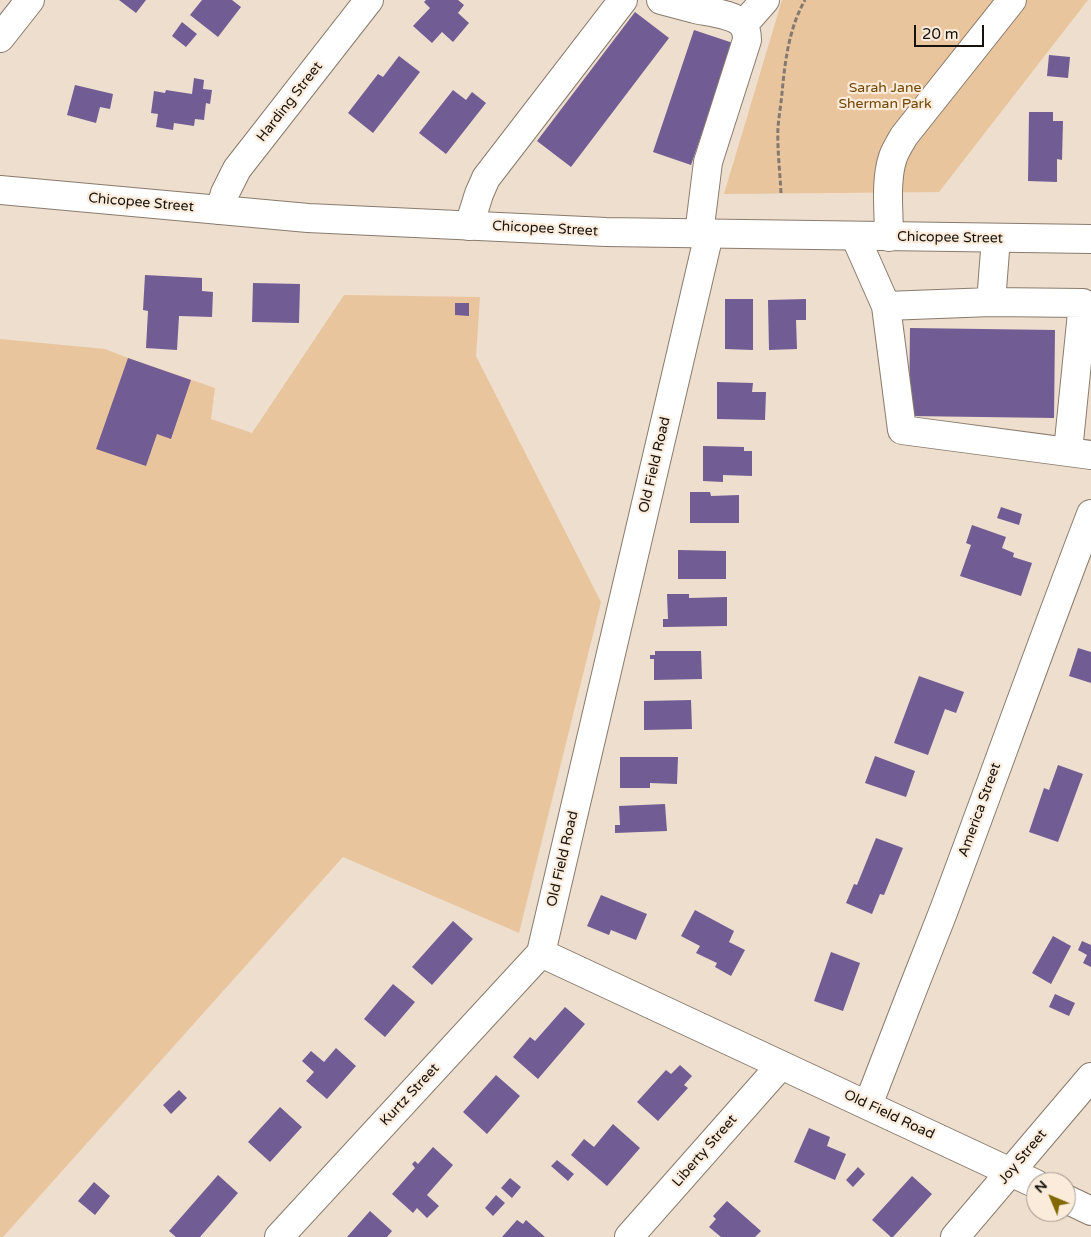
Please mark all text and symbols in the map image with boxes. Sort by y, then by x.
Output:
scale bar [916,15,986,47]
text: 20 m [922,25,959,43]
street label: Harding Street [254,59,326,145]
park label: Sarah Jane Sherman Park [838,80,932,112]
street label: Chicopee Street [87,190,195,216]
street label: Chicopee Street [492,218,598,240]
street label: Chicopee Street [897,229,1003,247]
street label: Old Field Road [636,415,674,515]
street label: America Street [955,761,1005,859]
street label: Old Field Road [544,809,582,909]
street label: Kurtz Street [377,1060,443,1130]
street label: Old Field Road [841,1087,937,1143]
street label: Liberty Street [669,1111,741,1191]
street label: Joy Street [995,1126,1051,1188]
north arrow [1026,1172,1076,1222]
text: N [1031,1177,1051,1197]

